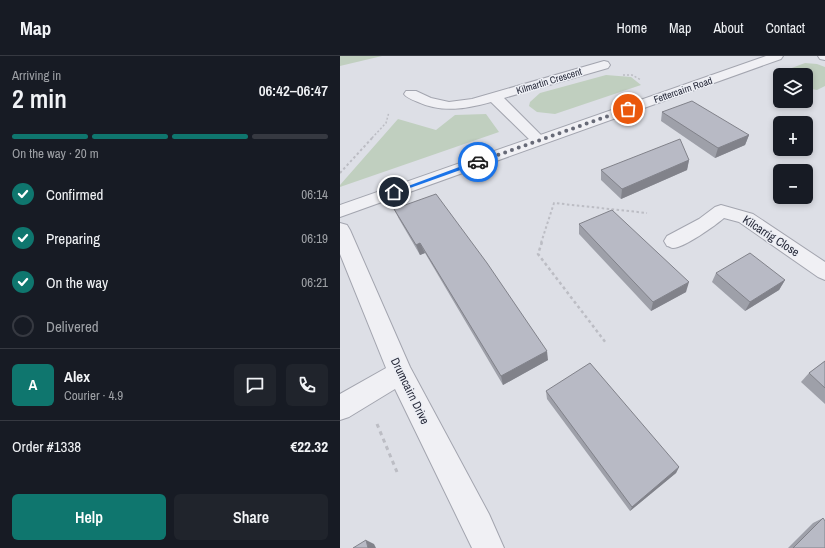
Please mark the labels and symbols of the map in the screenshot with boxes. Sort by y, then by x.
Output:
street label: Kilmartin Crescent [515,65,584,97]
street label: Fettercairn Road [652,74,714,106]
pin [611,92,645,126]
courier [458,142,498,182]
pin [377,175,411,209]
street label: Kilcarrig Close [740,212,802,260]
street label: Drumcairn Drive [387,355,433,427]

